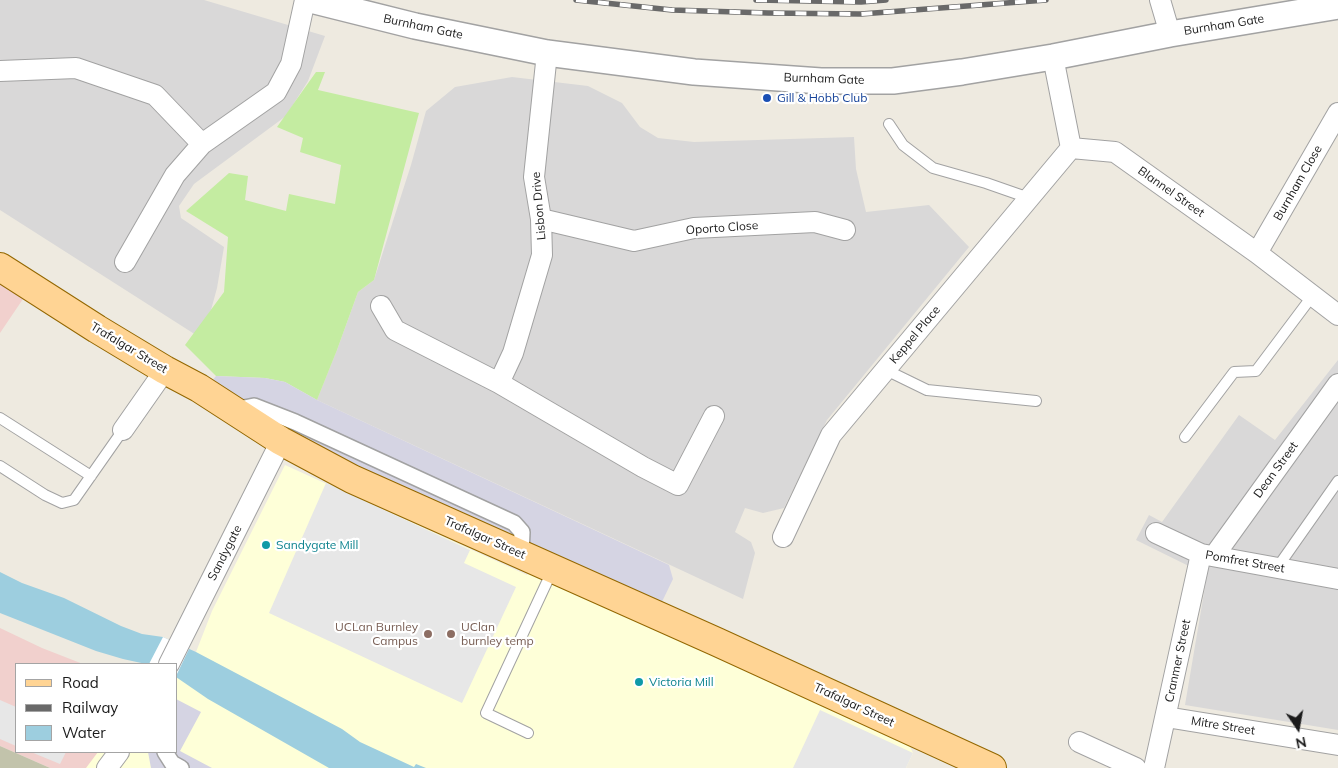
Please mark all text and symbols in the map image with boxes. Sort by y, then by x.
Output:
street label: Burnham Gate [382,12,464,42]
street label: Burnham Gate [1183,12,1265,38]
street label: Burnham Gate [783,70,865,88]
place label: Gill & Hobb Club [777,91,867,105]
marker: Gill & Hobb Club [761,92,773,104]
street label: Burnham Close [1271,143,1325,223]
street label: Blannel Street [1135,164,1207,220]
street label: Lisbon Drive [529,171,549,241]
street label: Oporto Close [685,218,759,238]
street label: Keppel Place [887,303,943,367]
street label: Trafalgar Street [88,319,170,377]
street label: Dean Street [1251,439,1301,501]
street label: Trafalgar Street [442,514,528,562]
street label: Sandygate [205,523,245,583]
place label: Sandygate Mill [276,538,358,552]
marker: Sandygate Mill [260,539,272,551]
street label: Pomfret Street [1204,548,1286,576]
street label: Cranmer Street [1162,618,1194,704]
place label: UCLan Burnley Campus [335,620,418,648]
place label: UClan burnley temp [461,620,534,648]
marker: UCLan Burnley Campus [422,628,434,640]
marker: UClan burnley temp [445,628,457,640]
legend [15,663,178,753]
text: Road [62,673,99,692]
place label: Victoria Mill [649,675,714,689]
marker: Victoria Mill [633,676,645,688]
street label: Trafalgar Street [812,680,896,730]
text: Railway [62,698,118,717]
north arrow [1273,703,1323,753]
street label: Mitre Street [1190,714,1256,738]
text: Water [62,723,106,742]
text: N [1294,733,1308,753]

